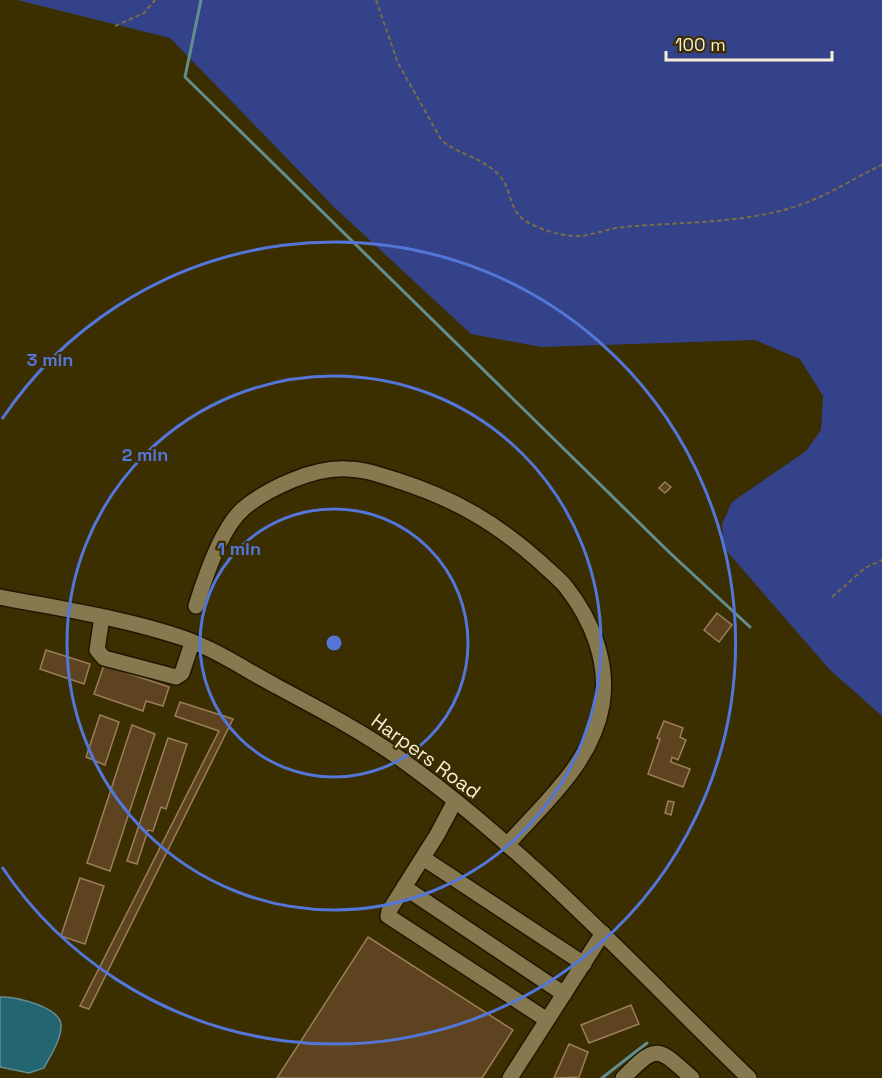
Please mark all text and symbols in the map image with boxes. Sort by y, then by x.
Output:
scale bar [666,24,832,62]
text: 100 m [675,33,726,56]
text: 3 min [27,348,73,371]
text: 2 min [122,443,168,466]
text: 1 min [217,537,261,560]
centre of rings [324,633,344,653]
street label: Harpers Road [366,708,486,804]

